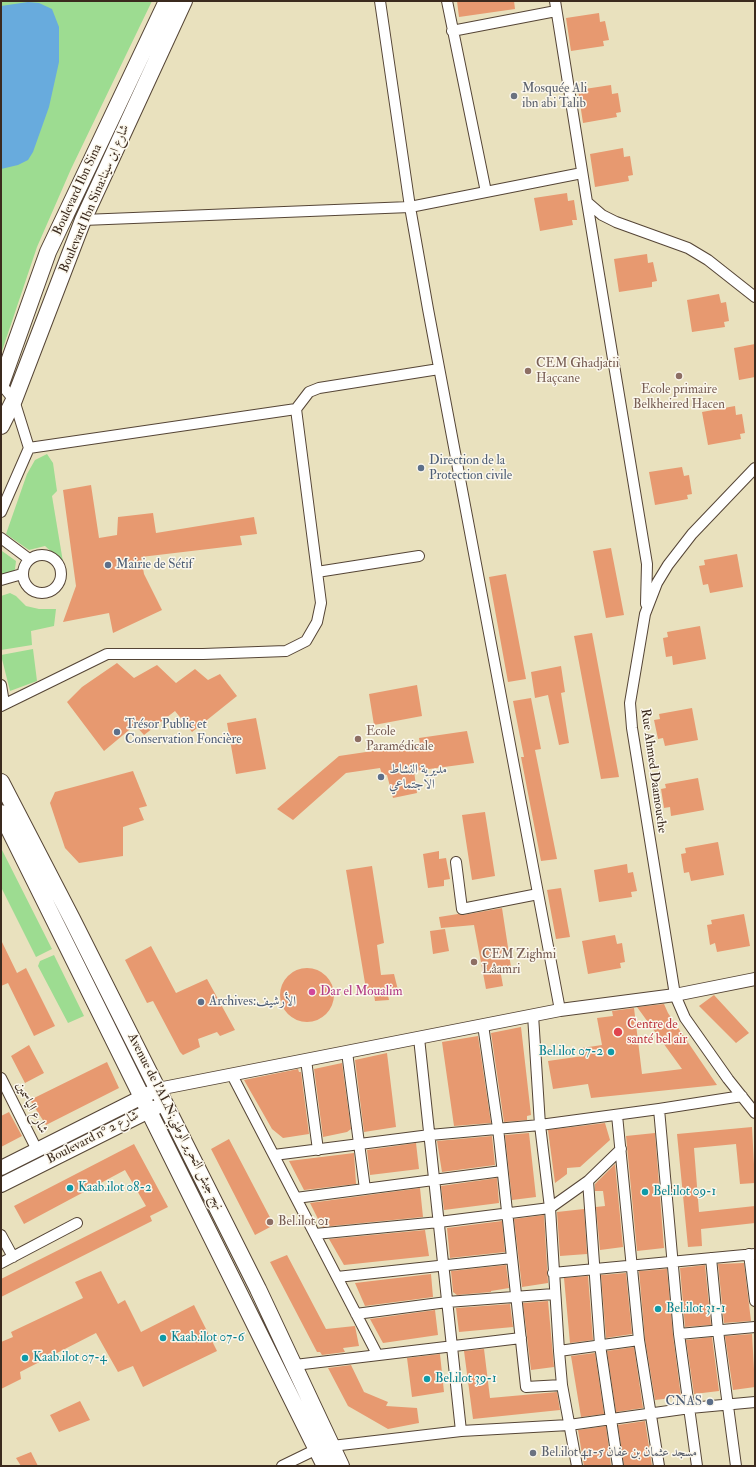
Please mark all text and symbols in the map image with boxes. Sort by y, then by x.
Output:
place label: Mosquée Ali ibn abi Talib [522,81,587,112]
marker: Mosquée Ali ibn abi Talib [509,91,519,101]
street label: Boulevard Ibn Sina:شارع ابن سينا [57,123,133,275]
street label: Boulevard Ibn Sina [50,142,106,238]
place label: CEM Ghadjatii Haçcane [536,356,619,387]
marker: CEM Ghadjatii Haçcane [523,366,533,376]
marker: Ecole primaire Belkheired Hacen [674,371,684,381]
place label: Ecole primaire Belkheired Hacen [633,382,725,413]
place label: Direction de la Protection civile [429,453,512,484]
marker: Direction de la Protection civile [416,463,426,473]
place label: Mairie de Sétif [116,557,193,573]
marker: Mairie de Sétif [103,560,113,570]
street label: Rue Ahmed Daamouche [637,708,669,834]
place label: Trésor Public et Conservation Foncière [125,717,242,748]
place label: Ecole Paramédicale [366,724,433,755]
marker: Trésor Public et Conservation Foncière [112,727,122,737]
marker: Ecole Paramédicale [353,734,363,744]
place label: مديرية النشاط الاجتماعي [389,762,447,793]
marker: مديرية النشاط الاجتماعي [376,772,386,782]
place label: CEM Zighmi Lâamri [482,947,556,978]
marker: CEM Zighmi Lâamri [469,957,479,967]
place label: Dar el Moualim [320,984,403,1000]
marker: Dar el Moualim [307,987,317,997]
place label: Archives:الأرشيف [209,994,296,1010]
marker: Archives:الأرشيف [196,997,206,1007]
place label: Centre de santé bel air [627,1017,687,1048]
marker: Centre de santé bel air [612,1026,624,1038]
street label: Avenue de l'ALN;نهج جيش التحرير الوطني [123,1031,227,1213]
place label: Bel.ilot 07-2 [539,1044,603,1060]
marker: Bel.ilot 07-2 [606,1047,616,1057]
street label: شارع الياسمين [11,1080,51,1136]
street label: Boulevard n° شارع 2 [44,1108,142,1168]
place label: Kaab.ilot 08-2 [78,1180,151,1196]
marker: Kaab.ilot 08-2 [65,1183,75,1193]
place label: Bel.ilot 09-1 [653,1184,716,1200]
marker: Bel.ilot 09-1 [640,1187,650,1197]
place label: Bel.ilot 01 [278,1214,329,1230]
marker: Bel.ilot 01 [265,1217,275,1227]
place label: Bel.ilot 31-1 [666,1301,726,1317]
marker: Bel.ilot 31-1 [653,1304,663,1314]
place label: Kaab.ilot 07-6 [171,1330,244,1346]
marker: Kaab.ilot 07-6 [158,1333,168,1343]
place label: Kaab.ilot 07-4 [33,1350,107,1366]
marker: Kaab.ilot 07-4 [20,1353,30,1363]
place label: Bel.ilot 39-1 [435,1371,497,1387]
marker: Bel.ilot 39-1 [422,1374,432,1384]
place label: CNAS [666,1394,702,1410]
marker: CNAS [705,1397,715,1407]
place label: Bel.ilot 41-5 مسجد عثمان بن عفان [541,1445,697,1461]
marker: Bel.ilot 41-5 مسجد عثمان بن عفان [528,1448,538,1458]

